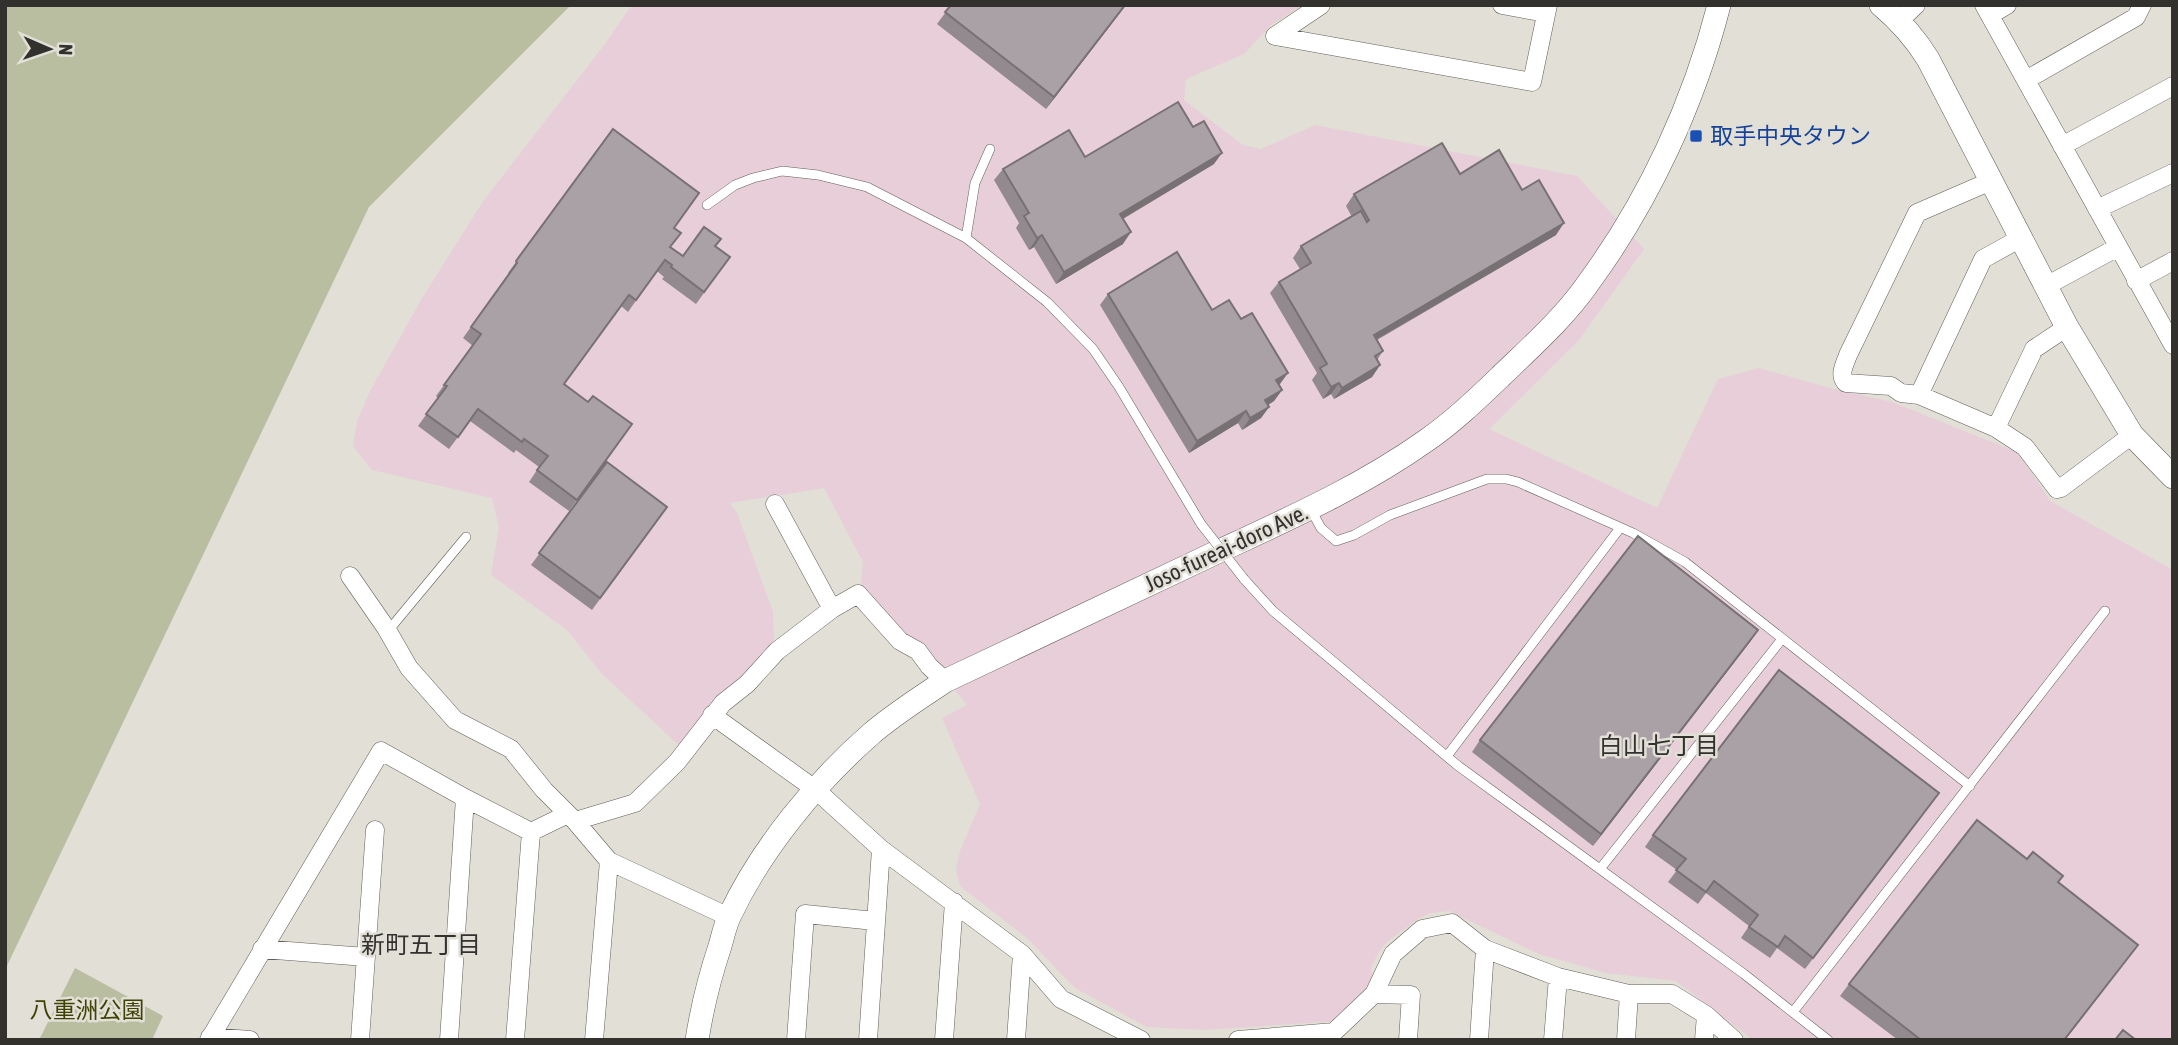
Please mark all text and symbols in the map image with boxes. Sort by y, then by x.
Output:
north arrow [14,14,84,84]
text: N [55,44,77,56]
place label: 取手中央タウン [1710,123,1871,149]
marker: 取手中央タウン [1688,128,1704,144]
street label: Joso-fureai-doro Ave. [1140,499,1312,597]
district label: 白山七丁目 [1599,732,1719,759]
district label: 新町五丁目 [361,931,481,958]
park label: 八重洲公園 [30,997,145,1023]

